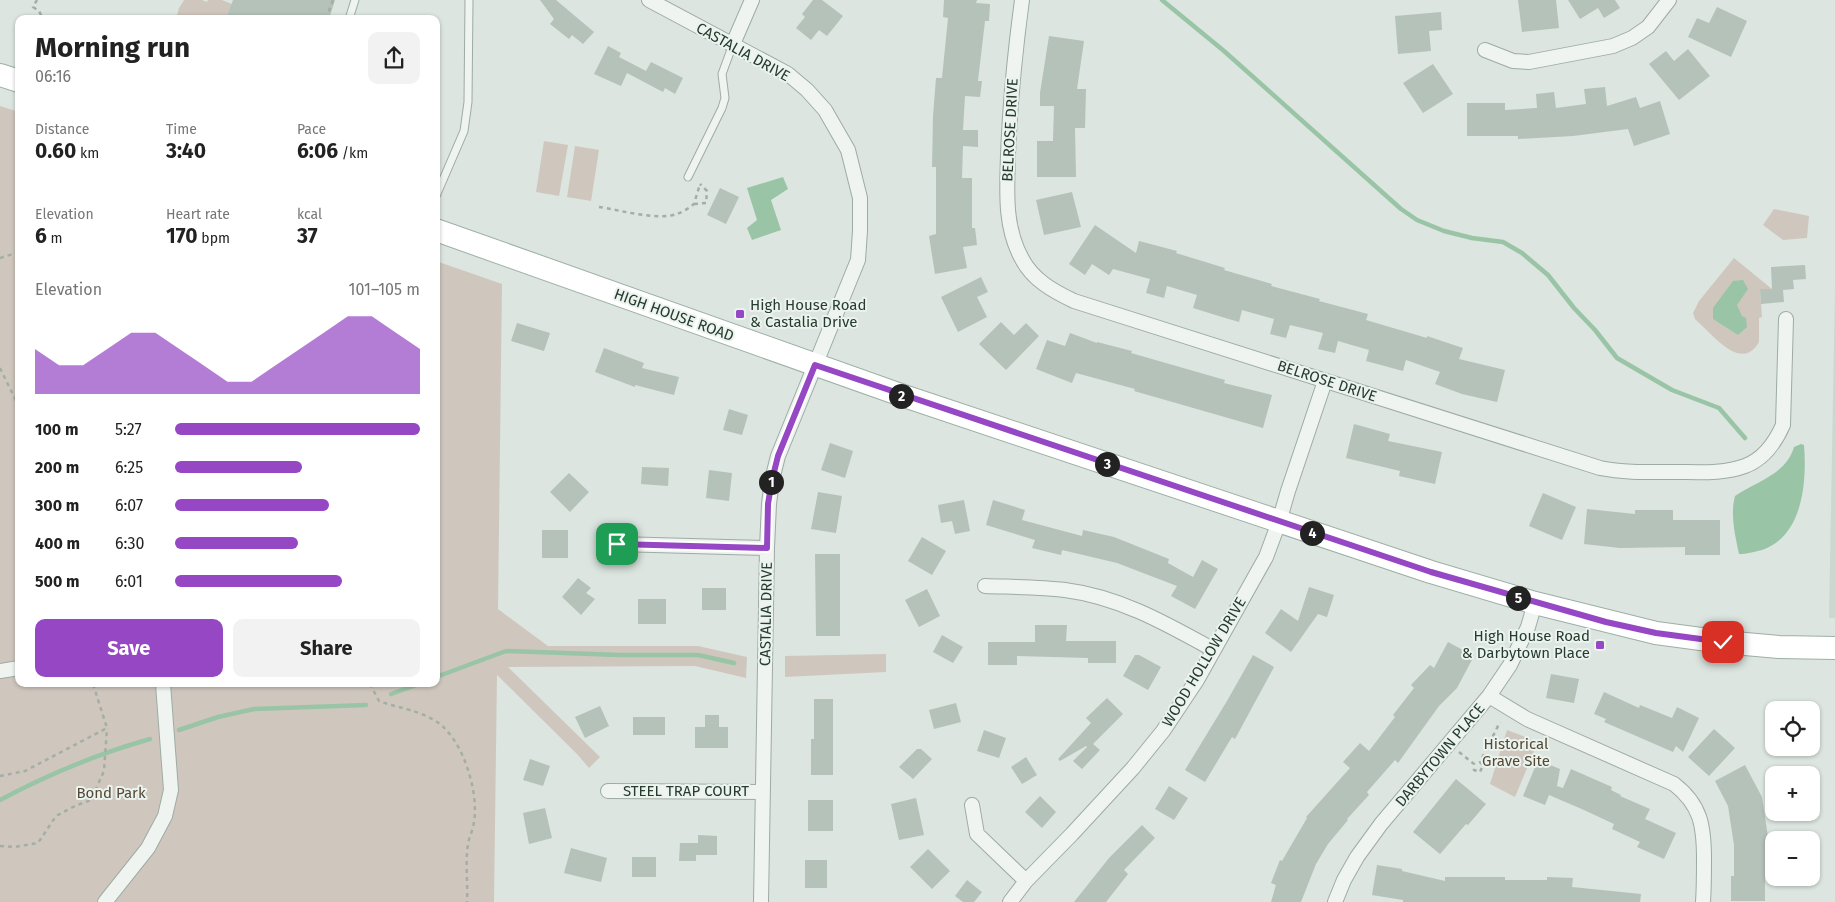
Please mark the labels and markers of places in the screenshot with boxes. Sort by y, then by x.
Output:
place label: High House Road & Castalia Drive [750,296,866,331]
marker: High House Road & Castalia Drive [734,308,746,320]
pin: 2 [888,384,914,408]
pin: 3 [1094,452,1120,476]
pin: 1 [758,470,784,494]
pin: 4 [1300,520,1324,546]
pin [596,523,638,565]
pin: 5 [1506,586,1530,610]
pin [1702,621,1744,663]
place label: High House Road & Darbytown Place [1462,627,1590,662]
marker: High House Road & Darbytown Place [1594,639,1606,651]

